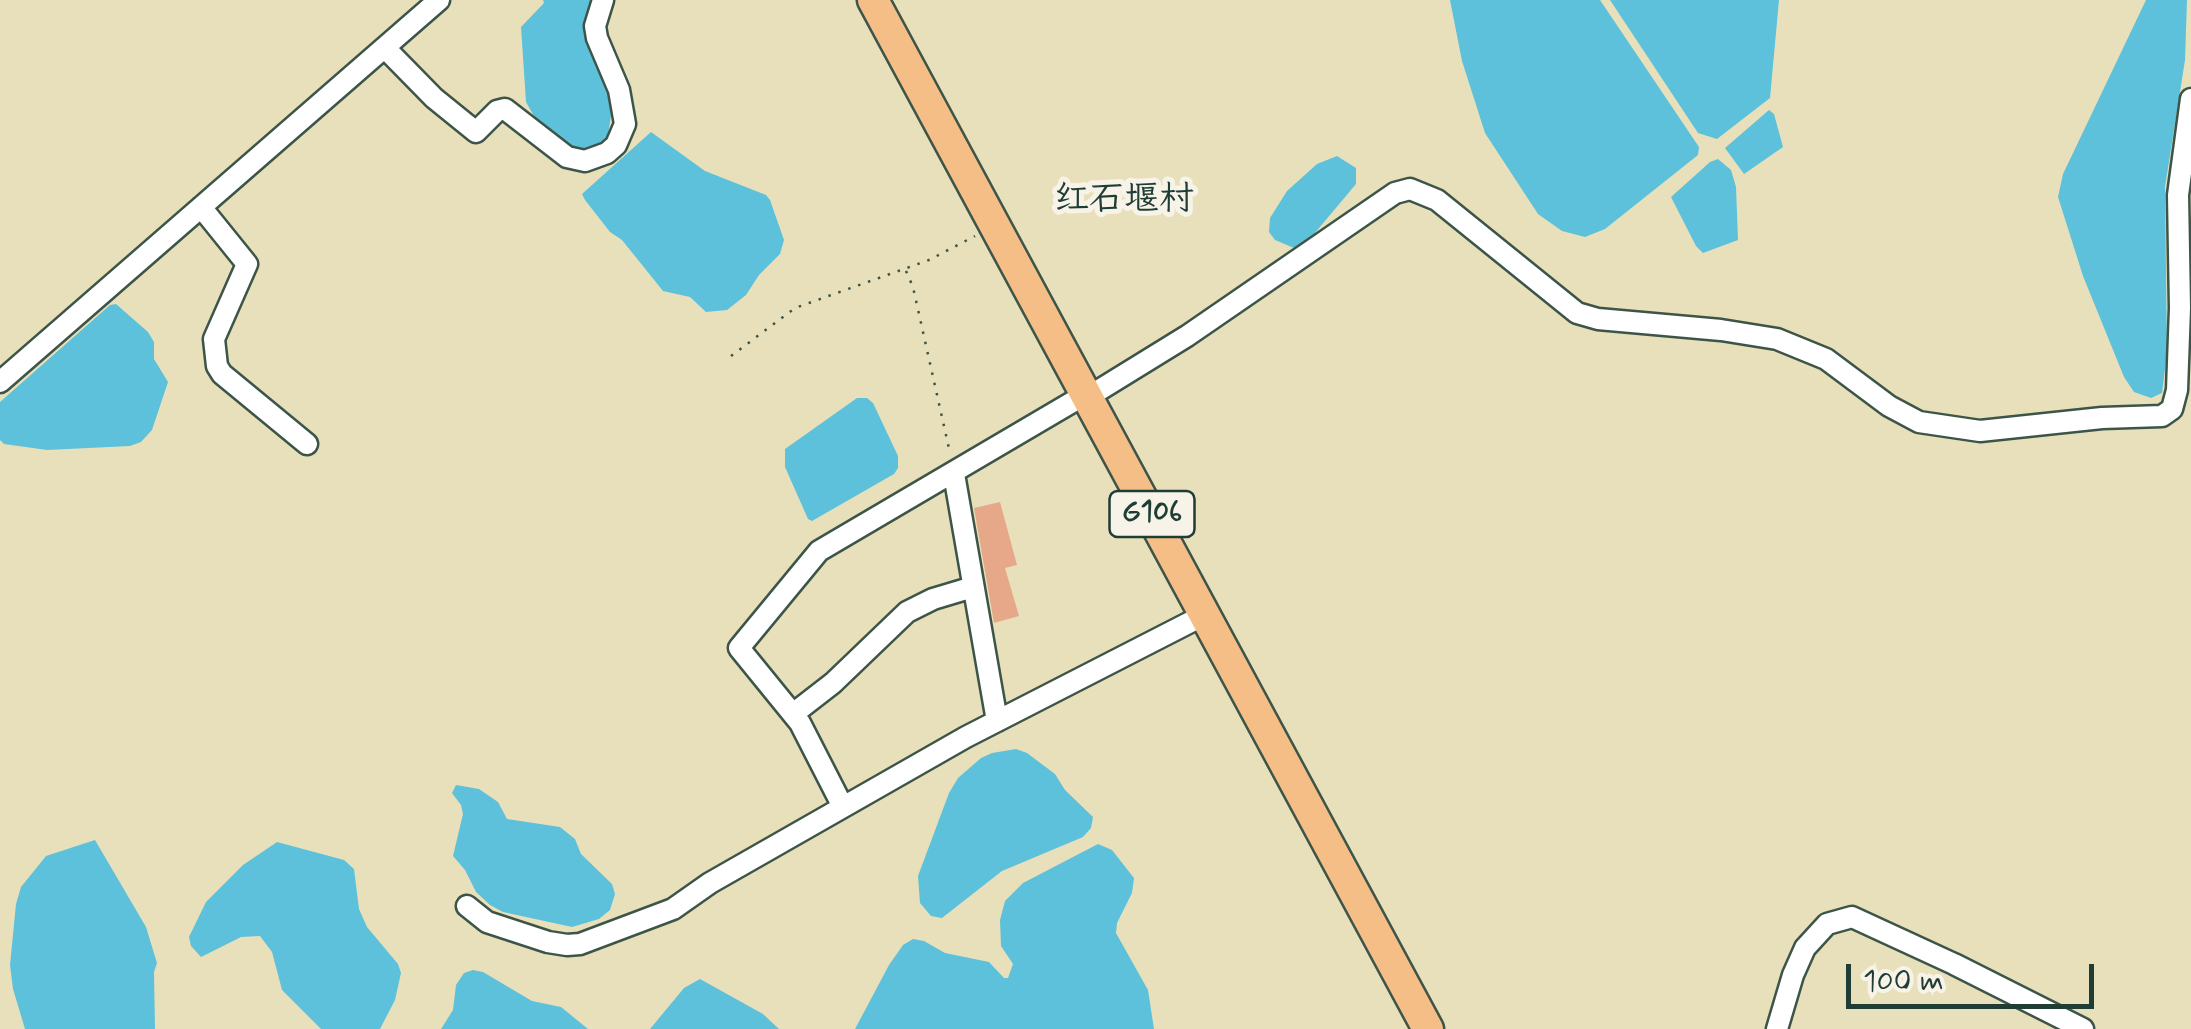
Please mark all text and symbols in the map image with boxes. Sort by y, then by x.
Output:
district label: 红石堰村 [1054,181,1194,223]
road number: G106 [1110,491,1194,537]
scale bar [1851,944,2098,1006]
text: 100 m [1863,962,1944,1001]

